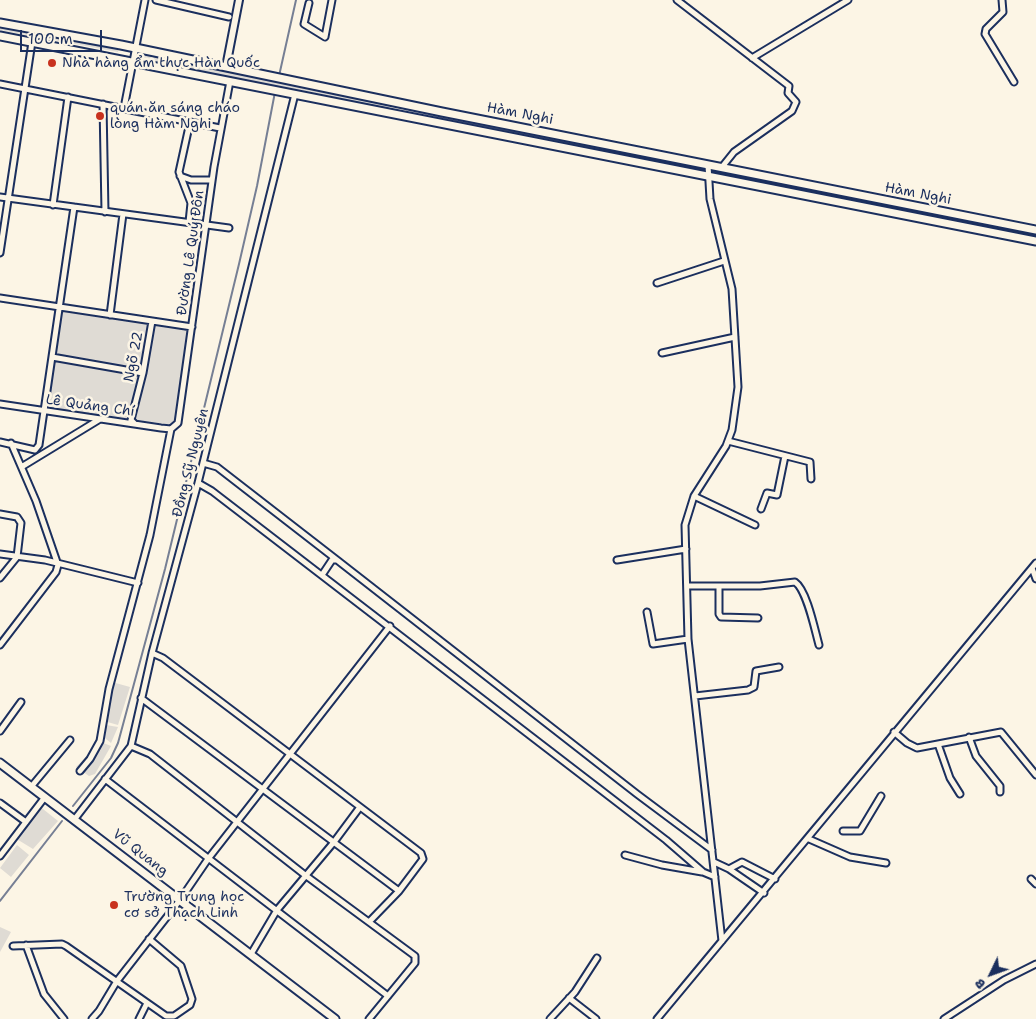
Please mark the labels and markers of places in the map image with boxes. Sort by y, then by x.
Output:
place label: Nhà hàng ẩm thực Hàn Quốc [62,55,260,71]
marker: Nhà hàng ẩm thực Hàn Quốc [46,57,58,69]
place label: quán ăn sáng cháo lòng Hàm Nghi [110,100,240,132]
marker: quán ăn sáng cháo lòng Hàm Nghi [94,110,106,122]
place label: Trường Trung học cơ sở Thạch Linh [124,889,244,922]
marker: Trường Trung học cơ sở Thạch Linh [108,899,120,911]

